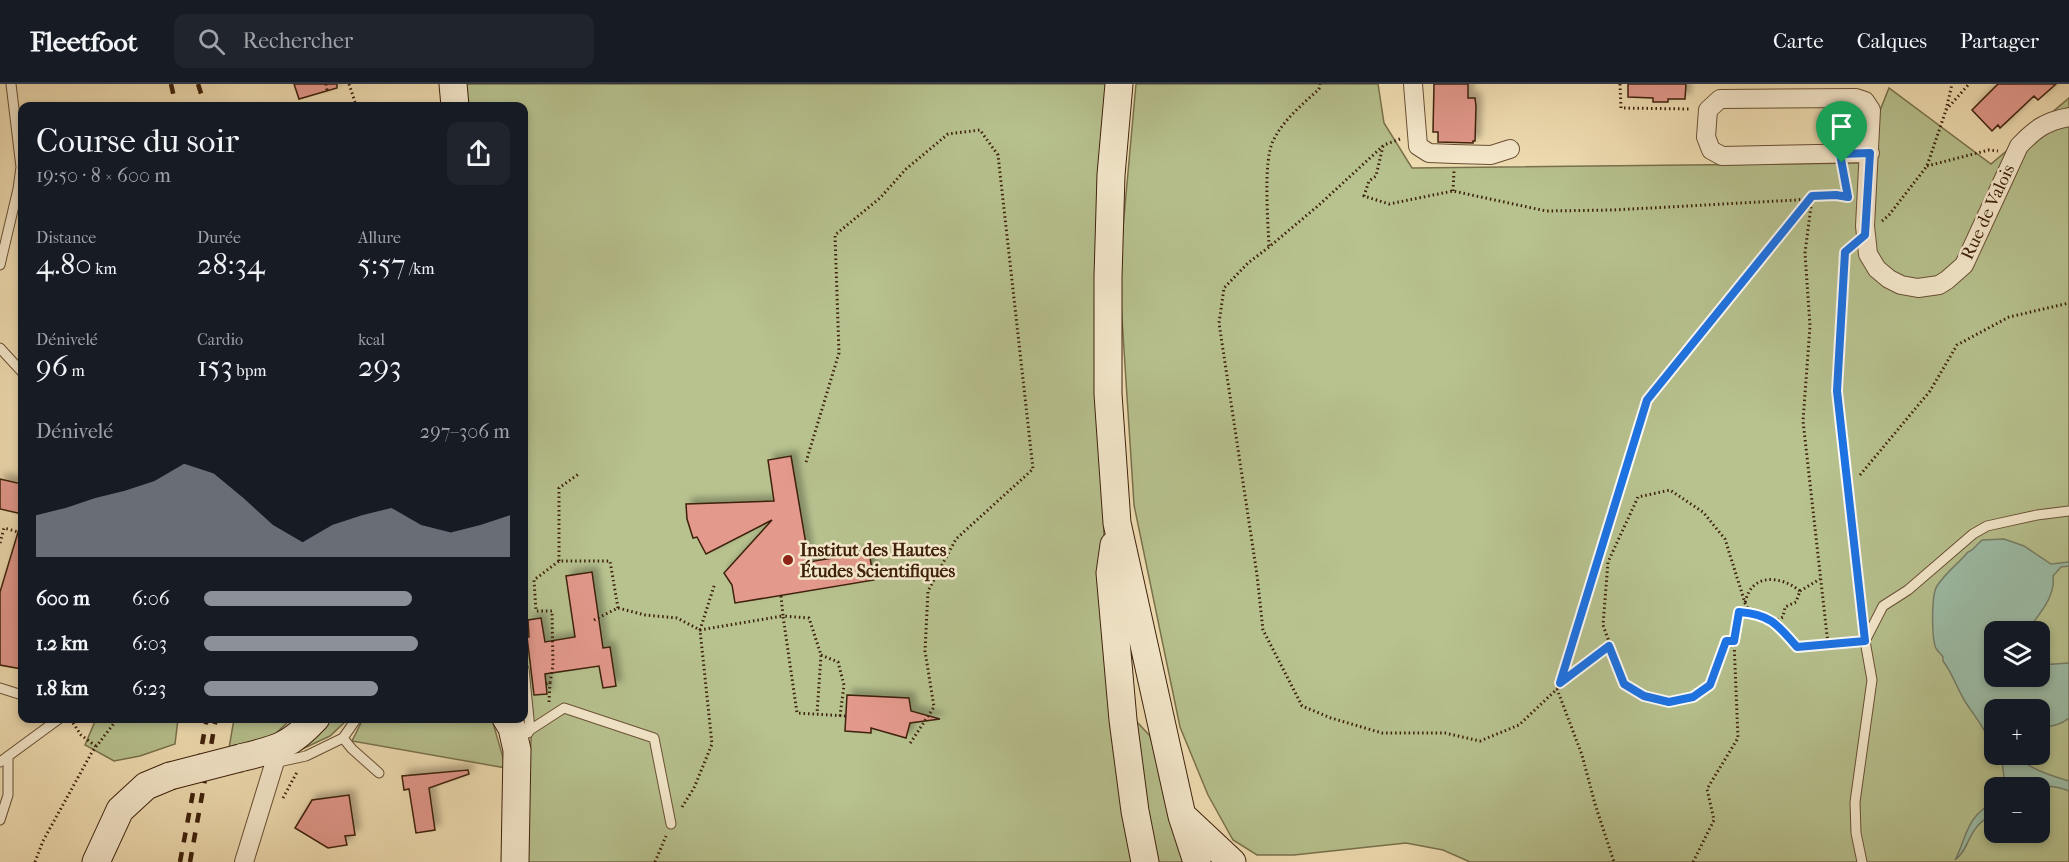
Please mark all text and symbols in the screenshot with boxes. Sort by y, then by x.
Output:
search box [174,14,594,68]
text: Fleetfoot [30,25,138,58]
icon: search [195,25,228,58]
text: Rechercher [243,28,353,54]
text: Carte [1773,29,1824,53]
text: Calques [1857,29,1927,53]
text: Partager [1960,29,2039,53]
pin [1816,101,1867,163]
icon: arrive [1825,110,1858,143]
text: Course du soir [36,122,239,161]
button: share [447,122,510,185]
street label: Rue de Valois [1957,161,2019,263]
text: 19:50 · 8 × 600 m [36,164,171,187]
text: Distance [36,228,96,247]
text: Durée [197,228,241,247]
text: Allure [358,228,401,247]
text: 4.80 [36,247,92,282]
text: 28:34 [197,247,265,282]
text: 5:57 [358,247,406,282]
text: km [92,259,117,278]
text: /km [406,259,435,278]
text: Dénivelé [36,330,98,349]
text: Cardio [197,330,243,349]
text: kcal [358,330,385,349]
text: 96 [36,349,68,384]
text: 153 [197,349,233,384]
text: 293 [358,349,401,384]
text: m [68,361,85,380]
text: bpm [233,361,267,380]
text: Dénivelé [36,420,113,443]
text: 297–306 m [420,420,510,443]
place label: Institut des Hautes Études Scientifiques [800,540,955,582]
marker: Institut des Hautes Études Scientifiques [781,553,795,567]
text: 600 m [36,587,90,610]
text: 6:06 [132,587,170,610]
map controls [1984,621,2050,843]
button: layers [1984,621,2050,687]
text: 1.2 km [36,632,89,655]
text: 6:03 [132,632,167,655]
text: 1.8 km [36,677,88,700]
text: 6:23 [132,677,166,700]
button: + [1984,699,2050,765]
button: − [1984,777,2050,843]

